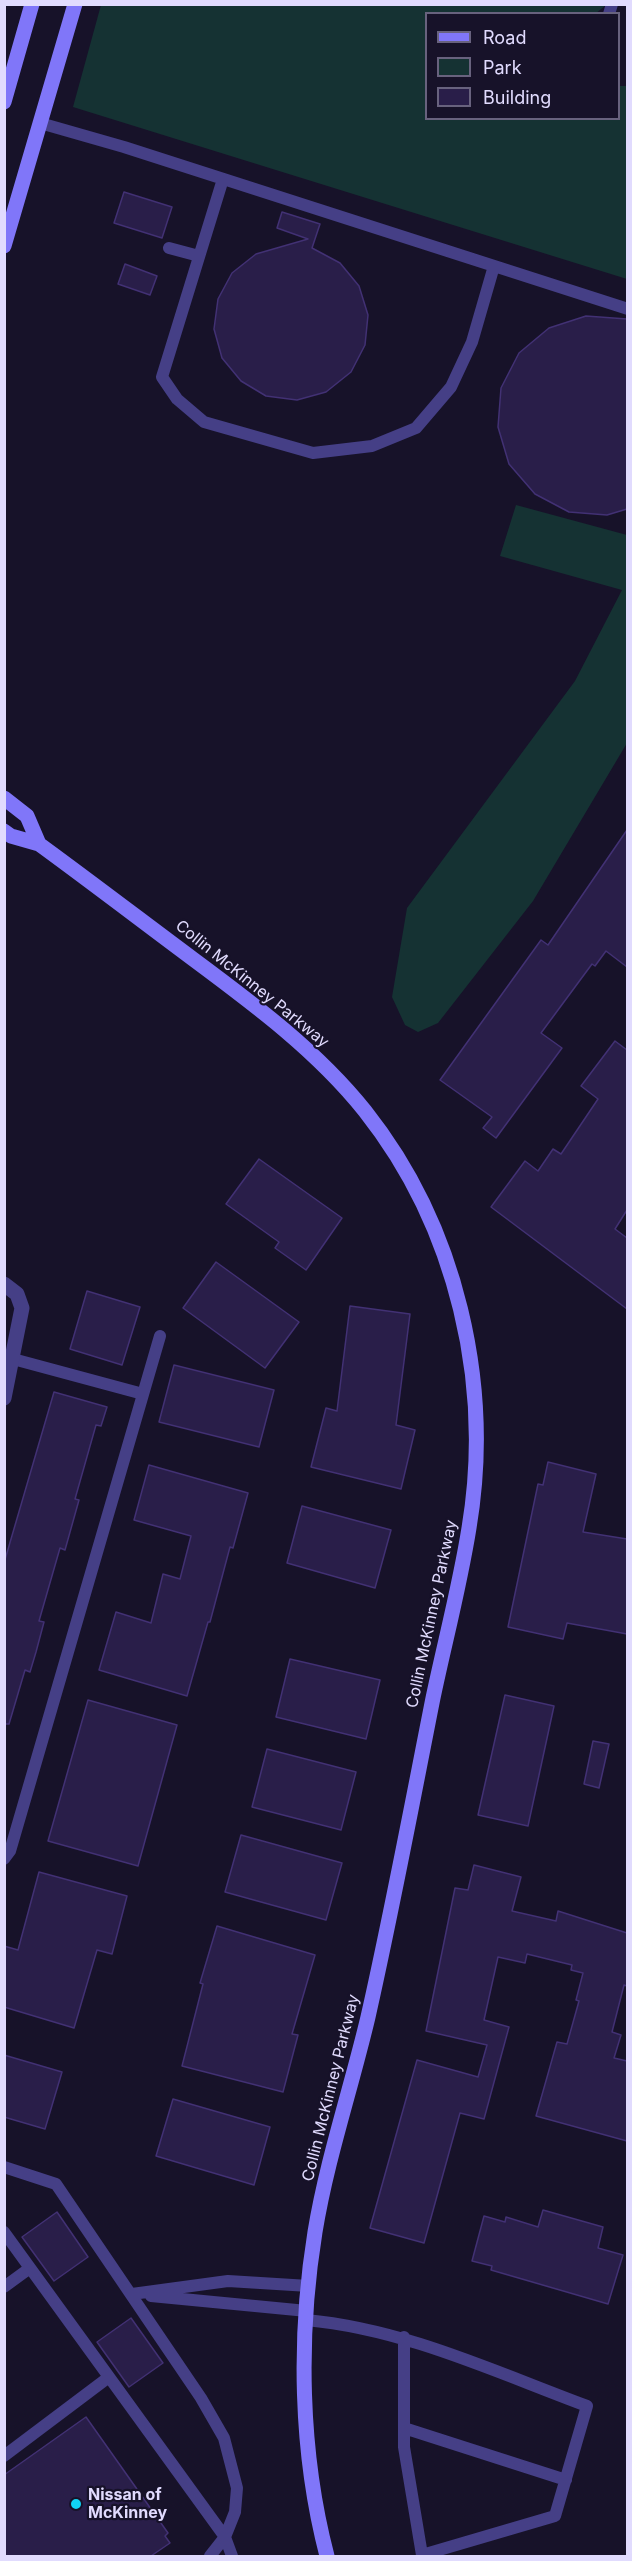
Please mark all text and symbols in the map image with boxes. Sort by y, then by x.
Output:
legend [425,12,620,120]
text: Road [483,27,526,48]
text: Park [483,57,522,78]
text: Building [483,87,551,108]
street label: Collin McKinney Parkway [171,916,333,1052]
street label: Collin McKinney Parkway [403,1518,461,1710]
street label: Collin McKinney Parkway [298,1993,364,2183]
place label: Nissan of McKinney [88,2485,167,2523]
marker: Nissan of McKinney [69,2497,83,2511]

